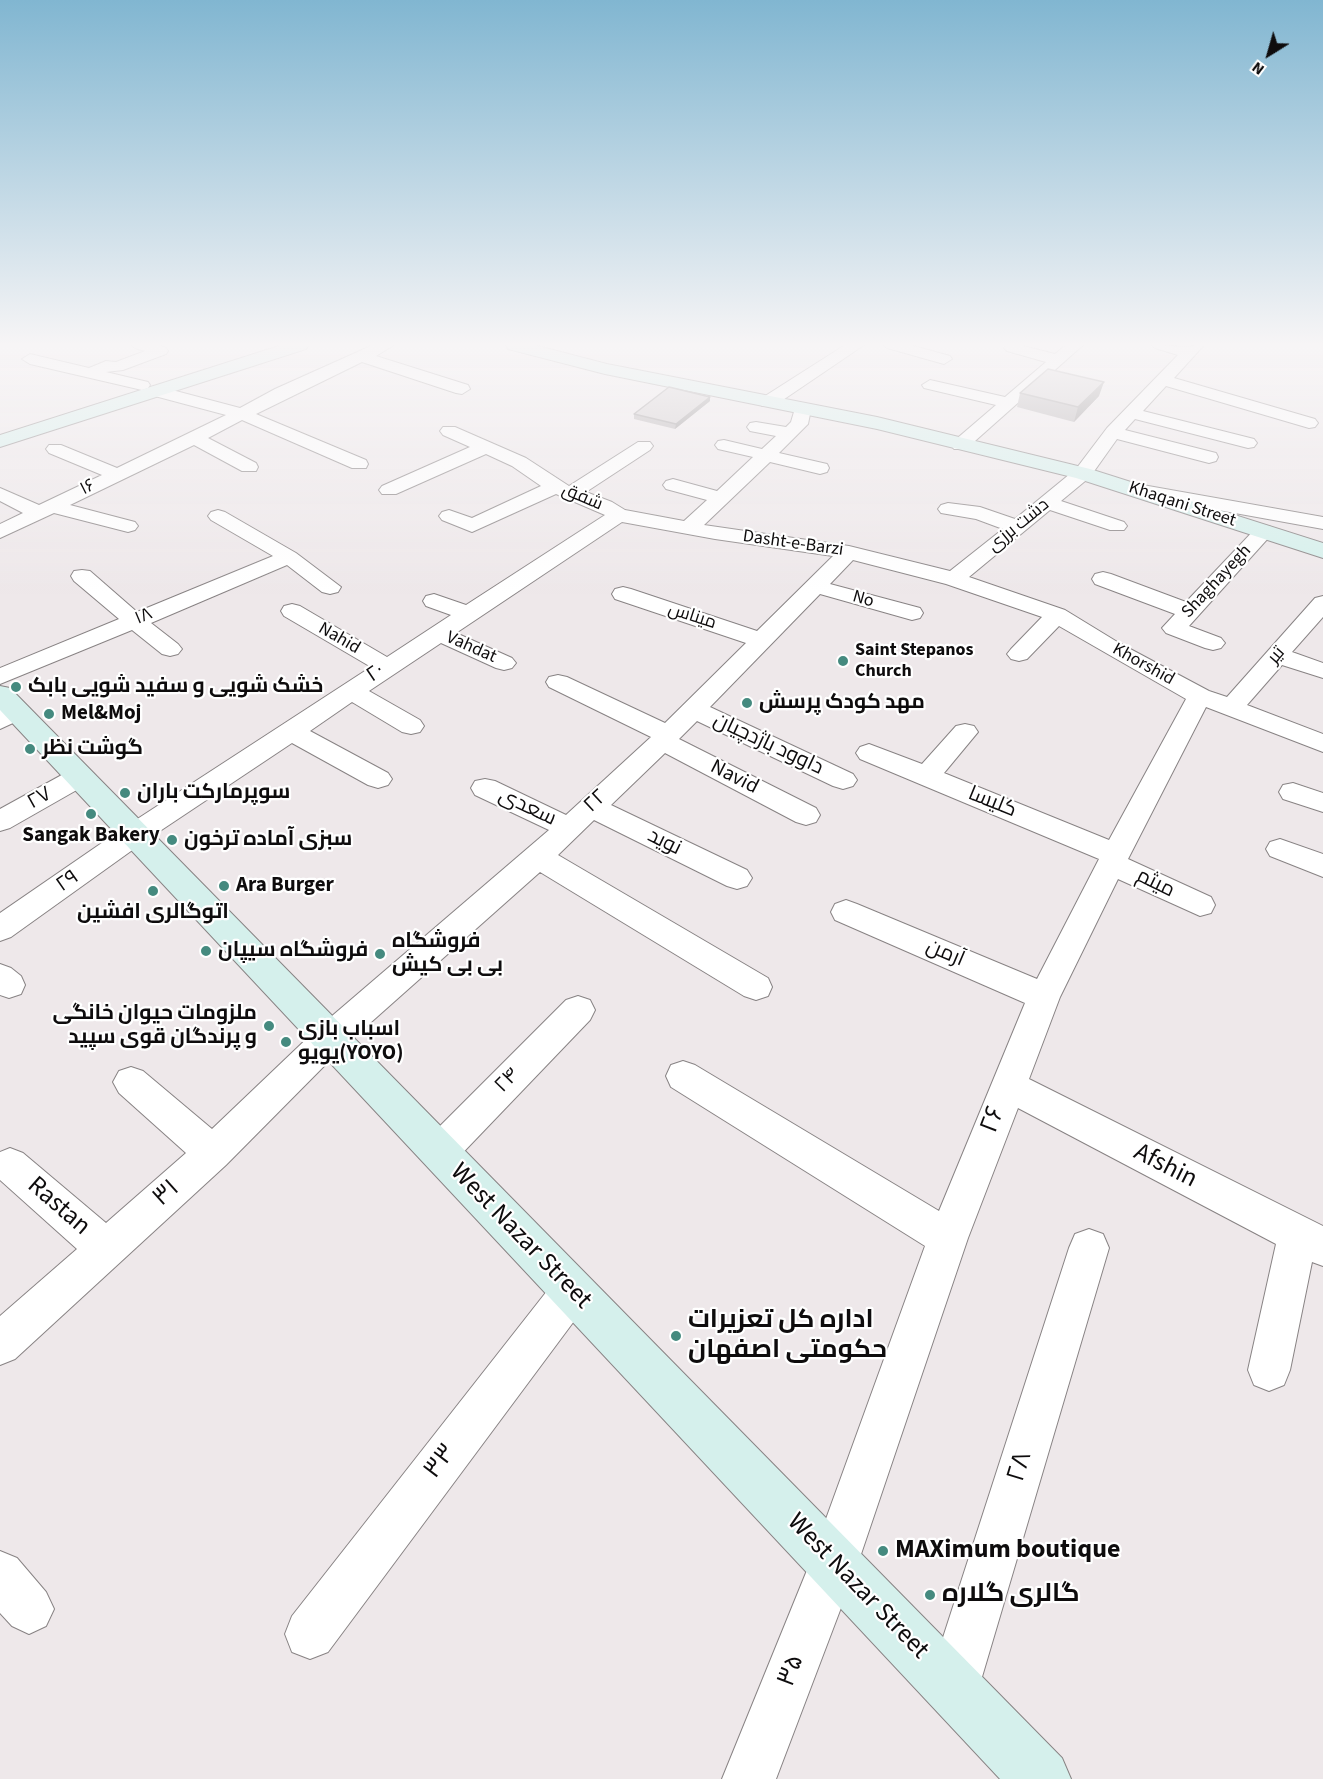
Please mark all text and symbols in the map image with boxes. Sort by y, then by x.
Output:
north arrow [1239,24,1299,84]
text: N [1247,56,1269,80]
street label: ۱۶ [77,475,99,501]
street label: Khaqani Street [1126,478,1238,532]
street label: شفق [558,480,606,516]
street label: دشت برزی [984,495,1054,557]
street label: Dasht-e-Barzi [741,526,845,562]
street label: Shaghayegh [1178,541,1256,623]
street label: No [850,587,876,613]
street label: میناس [665,599,719,635]
street label: ۱۸ [132,604,156,630]
street label: Nahid [314,618,364,660]
street label: Vahdat [443,627,499,669]
street label: Khorshid [1108,639,1178,691]
place label: Saint Stepanos Church [855,640,973,682]
street label: تیر [1264,643,1290,669]
marker: Saint Stepanos Church [836,654,850,668]
street label: ۲۰ [362,659,390,689]
place label: خشک شویی و سفید شویی بابک [28,674,323,700]
marker: خشک شویی و سفید شویی بابک [9,680,23,694]
place label: مهد کودک پرسش [759,690,925,716]
marker: مهد کودک پرسش [740,696,754,710]
place label: Mel&Moj [61,701,141,727]
marker: Mel&Moj [42,707,56,721]
street label: داوود باژدچیان [709,709,827,781]
place label: گوشت نظر [42,736,143,762]
marker: گوشت نظر [23,742,37,756]
street label: Navid [706,755,762,801]
place label: سوپرمارکت باران [137,780,290,806]
street label: ۲۷ [23,782,57,816]
street label: کلیسا [964,782,1020,824]
street label: سعدی [494,784,560,832]
street label: ۲۲ [579,785,613,819]
marker: سوپرمارکت باران [118,786,132,800]
marker: Sangak Bakery [84,807,98,821]
place label: Sangak Bakery [22,823,160,849]
street label: نوید [643,824,685,862]
place label: سبزی آماده ترخون [184,827,352,853]
marker: سبزی آماده ترخون [165,833,179,847]
street label: میثم [1132,864,1178,904]
street label: ۲۹ [52,865,84,899]
place label: Ara Burger [236,873,334,899]
marker: Ara Burger [217,879,231,893]
marker: اتوگالری افشین [146,884,160,898]
place label: اتوگالری افشین [77,900,229,926]
place label: فروشگاه بی بی کیش [392,929,503,979]
street label: آرمن [922,935,968,973]
place label: فروشگاه سیپان [218,938,368,964]
marker: فروشگاه سیپان [199,944,213,958]
marker: فروشگاه بی بی کیش [373,947,387,961]
place label: ملزومات حیوان خانگی و پرندگان قوی سپید [52,1001,257,1051]
place label: اسباب بازی یویو(YOYO) [298,1017,403,1067]
marker: ملزومات حیوان خانگی و پرندگان قوی سپید [262,1019,276,1033]
marker: اسباب بازی یویو(YOYO) [279,1035,293,1049]
street label: ۲۴ [490,1063,526,1099]
street label: ۲۶ [975,1102,1013,1138]
street label: Afshin [1128,1138,1202,1196]
street label: West Nazar Street [443,1158,597,1316]
street label: Rastan [20,1171,96,1243]
street label: ۳۱ [147,1174,187,1214]
place label: اداره کل تعزیرات حکومتی اصفهان [688,1305,887,1366]
marker: اداره کل تعزیرات حکومتی اصفهان [669,1329,683,1343]
street label: ۳۳ [418,1439,464,1485]
street label: ۲۸ [1002,1448,1040,1486]
street label: West Nazar Street [780,1508,934,1666]
place label: MAXimum boutique [895,1535,1120,1567]
marker: MAXimum boutique [876,1544,890,1558]
place label: گالری گلاره [942,1579,1080,1611]
marker: گالری گلاره [923,1588,937,1602]
street label: ۳۵ [772,1651,812,1691]

